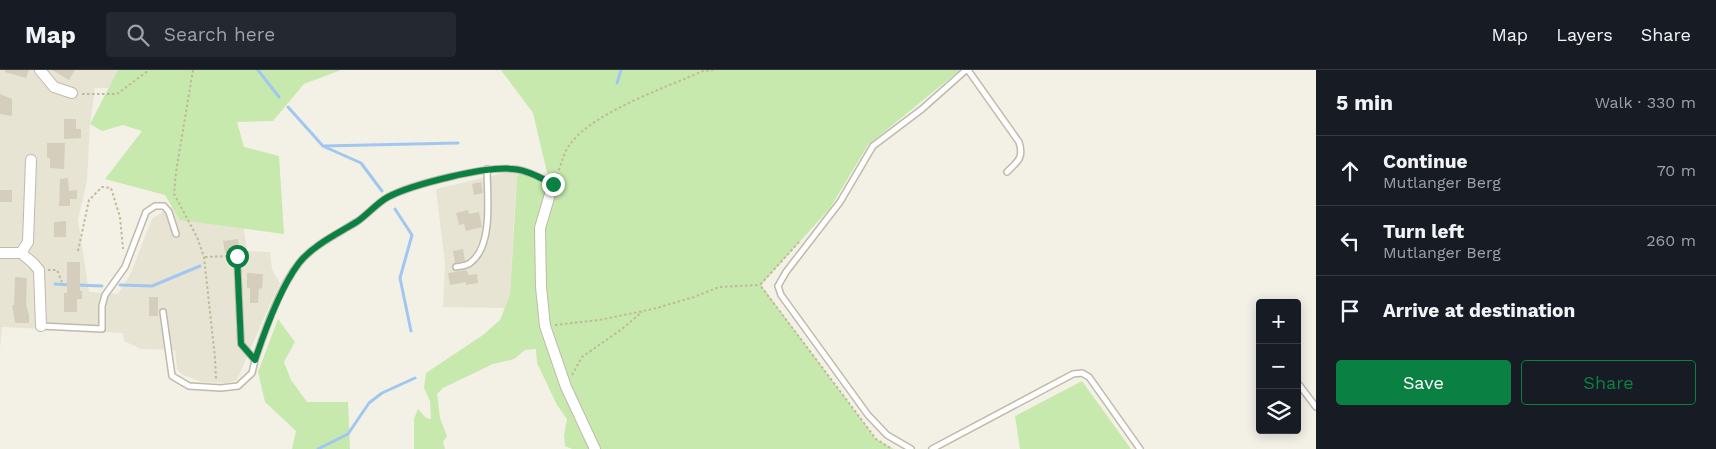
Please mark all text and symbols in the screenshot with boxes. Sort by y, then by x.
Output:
search box [106,12,456,57]
text: Map [25,21,76,49]
icon: search [124,21,152,49]
text: Search here [164,23,275,46]
text: Map [1491,24,1528,45]
text: Layers [1556,24,1613,45]
text: Share [1641,24,1691,45]
text: 5 min [1336,90,1393,115]
text: Walk · 330 m [1595,93,1696,112]
text: Continue [1383,150,1467,173]
icon: ahead [1336,157,1364,185]
text: 70 m [1657,161,1696,180]
route end [542,173,565,196]
text: Mutlanger Berg [1383,173,1501,192]
text: Turn left [1383,220,1464,243]
icon: left [1336,227,1364,255]
text: 260 m [1646,231,1696,250]
text: Mutlanger Berg [1383,243,1501,262]
route start [226,245,249,268]
icon: arrive [1336,297,1364,325]
map controls [1256,299,1301,434]
button: + [1256,299,1301,344]
text: Arrive at destination [1383,299,1575,322]
button: − [1256,344,1301,389]
button: Save [1336,360,1511,405]
button: Share [1521,360,1696,405]
button: layers [1256,389,1301,434]

